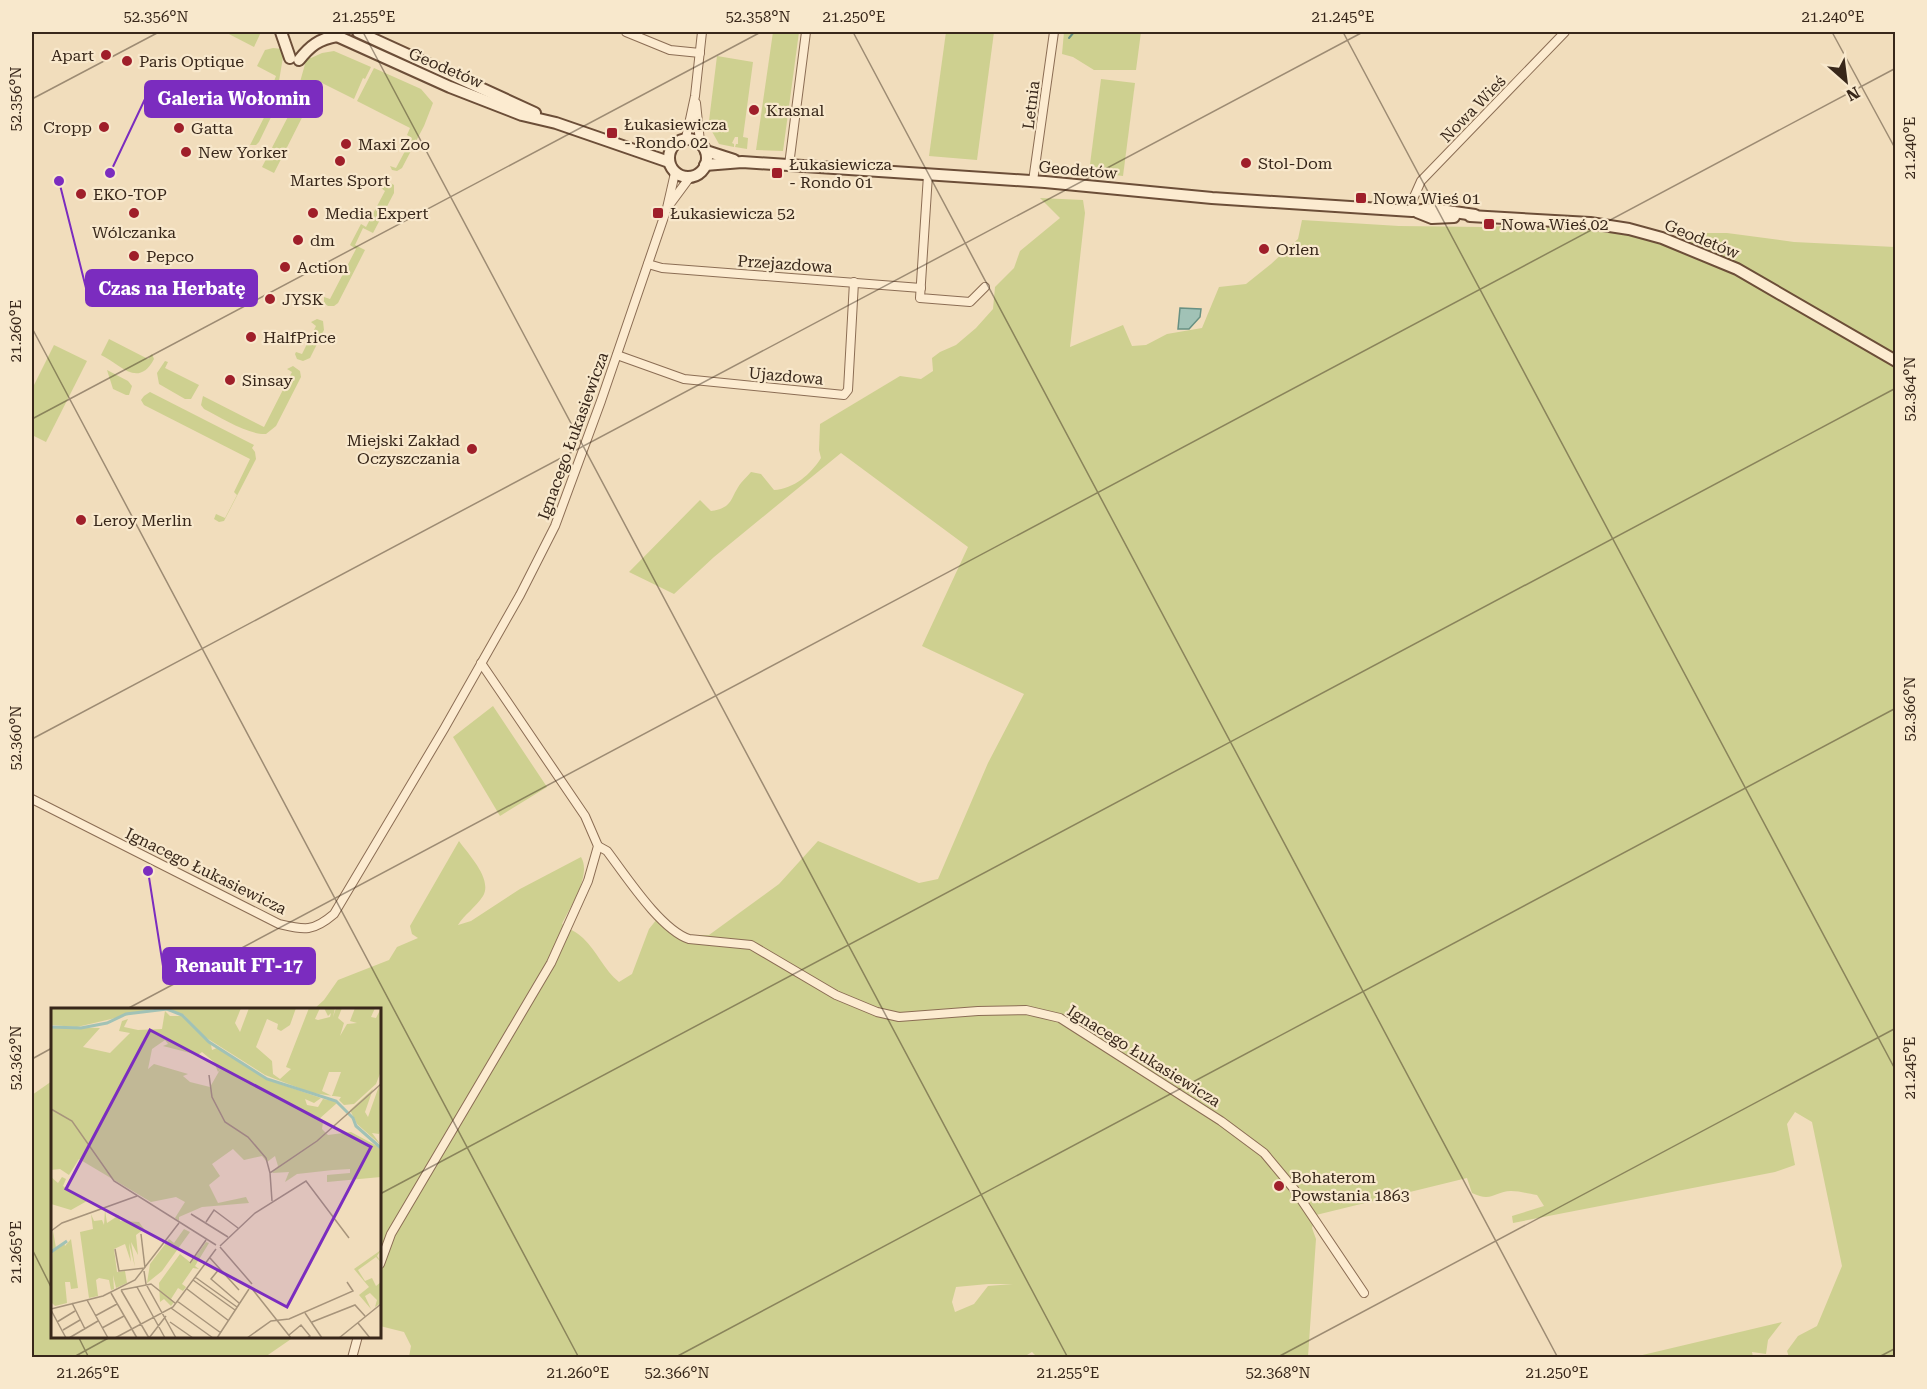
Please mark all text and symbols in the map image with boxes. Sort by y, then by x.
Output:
text: 52.356°N [123,8,189,26]
text: 21.255°E [333,8,395,26]
text: 52.358°N [725,8,791,26]
text: 21.250°E [823,8,885,26]
text: 21.245°E [1312,8,1374,26]
text: 21.240°E [1802,8,1864,26]
street label: Geodetów [406,44,487,92]
place label: Apart [51,46,94,65]
marker: Apart [99,48,113,62]
north arrow [1816,51,1876,111]
place label: Paris Optique [139,52,244,71]
marker: Paris Optique [120,54,134,68]
text: 52.356°N [7,66,25,132]
street label: Nowa Wieś [1436,71,1510,146]
street label: Letnia [1019,79,1043,130]
callout: Galeria Wołomin [145,81,322,117]
text: N [1843,83,1863,105]
text: Galeria Wołomin [157,88,311,109]
place label: Krasnal [766,101,824,120]
marker: Krasnal [747,103,761,117]
place label: Łukasiewicza - Rondo 02 [624,115,727,152]
text: 21.240°E [1901,117,1919,179]
place label: Cropp [43,118,92,137]
place label: Gatta [191,119,233,138]
marker: Cropp [97,120,111,134]
marker: Gatta [172,121,186,135]
marker: Łukasiewicza - Rondo 02 [605,126,619,140]
place label: Maxi Zoo [358,135,430,154]
marker: Maxi Zoo [339,137,353,151]
place label: New Yorker [198,143,288,162]
marker: New Yorker [179,145,193,159]
marker: Martes Sport [333,154,347,168]
place label: Stol-Dom [1258,154,1333,173]
place label: Łukasiewicza - Rondo 01 [789,155,892,192]
marker: Stol-Dom [1239,156,1253,170]
street label: Geodetów [1038,157,1119,183]
marker: Łukasiewicza - Rondo 01 [770,166,784,180]
place label: Martes Sport [290,171,390,190]
place label: EKO-TOP [93,185,167,204]
marker: EKO-TOP [74,187,88,201]
place label: Nowa Wieś 01 [1373,189,1481,208]
marker: Nowa Wieś 01 [1354,191,1368,205]
place label: Media Expert [325,204,429,223]
place label: Łukasiewicza 52 [670,204,795,223]
marker: Wólczanka [127,206,141,220]
marker: Media Expert [306,206,320,220]
marker: Łukasiewicza 52 [651,206,665,220]
place label: Nowa Wieś 02 [1501,215,1609,234]
street label: Geodetów [1662,215,1743,263]
marker: Nowa Wieś 02 [1482,217,1496,231]
place label: Wólczanka [92,223,176,242]
place label: dm [310,231,335,250]
marker: dm [291,233,305,247]
place label: Orlen [1276,240,1319,259]
marker: Orlen [1257,242,1271,256]
place label: Pepco [146,247,194,266]
marker: Pepco [127,249,141,263]
street label: Przejazdowa [737,251,834,277]
place label: Action [297,258,348,277]
marker: Action [278,260,292,274]
callout: Czas na Herbatę [86,270,257,306]
text: Czas na Herbatę [98,278,246,299]
place label: JYSK [282,290,324,309]
marker: JYSK [263,292,277,306]
text: 21.260°E [7,300,25,362]
place label: HalfPrice [263,328,336,347]
marker: HalfPrice [244,330,258,344]
street label: Ignacego Łukasiewicza [534,349,612,522]
text: 52.364°N [1901,356,1919,422]
street label: Ujazdowa [748,363,825,389]
place label: Sinsay [242,371,293,390]
marker: Sinsay [223,373,237,387]
place label: Miejski Zakład Oczyszczania [347,431,460,468]
marker: Miejski Zakład Oczyszczania [465,442,479,456]
place label: Leroy Merlin [93,511,192,530]
marker: Leroy Merlin [74,513,88,527]
text: 52.366°N [1901,676,1919,742]
text: 52.360°N [7,705,25,771]
street label: Ignacego Łukasiewicza [122,824,290,918]
callout: Renault FT-17 [163,948,315,984]
text: Renault FT-17 [175,955,303,976]
street label: Ignacego Łukasiewicza [1064,1001,1224,1111]
inset map [51,1008,381,1338]
text: 52.362°N [7,1025,25,1091]
text: 21.245°E [1901,1037,1919,1099]
place label: Bohaterom Powstania 1863 [1291,1168,1410,1205]
marker: Bohaterom Powstania 1863 [1272,1179,1286,1193]
text: 21.265°E [7,1221,25,1283]
text: 21.265°E [57,1364,119,1382]
text: 21.260°E [547,1364,609,1382]
text: 52.366°N [644,1364,710,1382]
text: 21.255°E [1037,1364,1099,1382]
text: 52.368°N [1245,1364,1311,1382]
text: 21.250°E [1526,1364,1588,1382]

